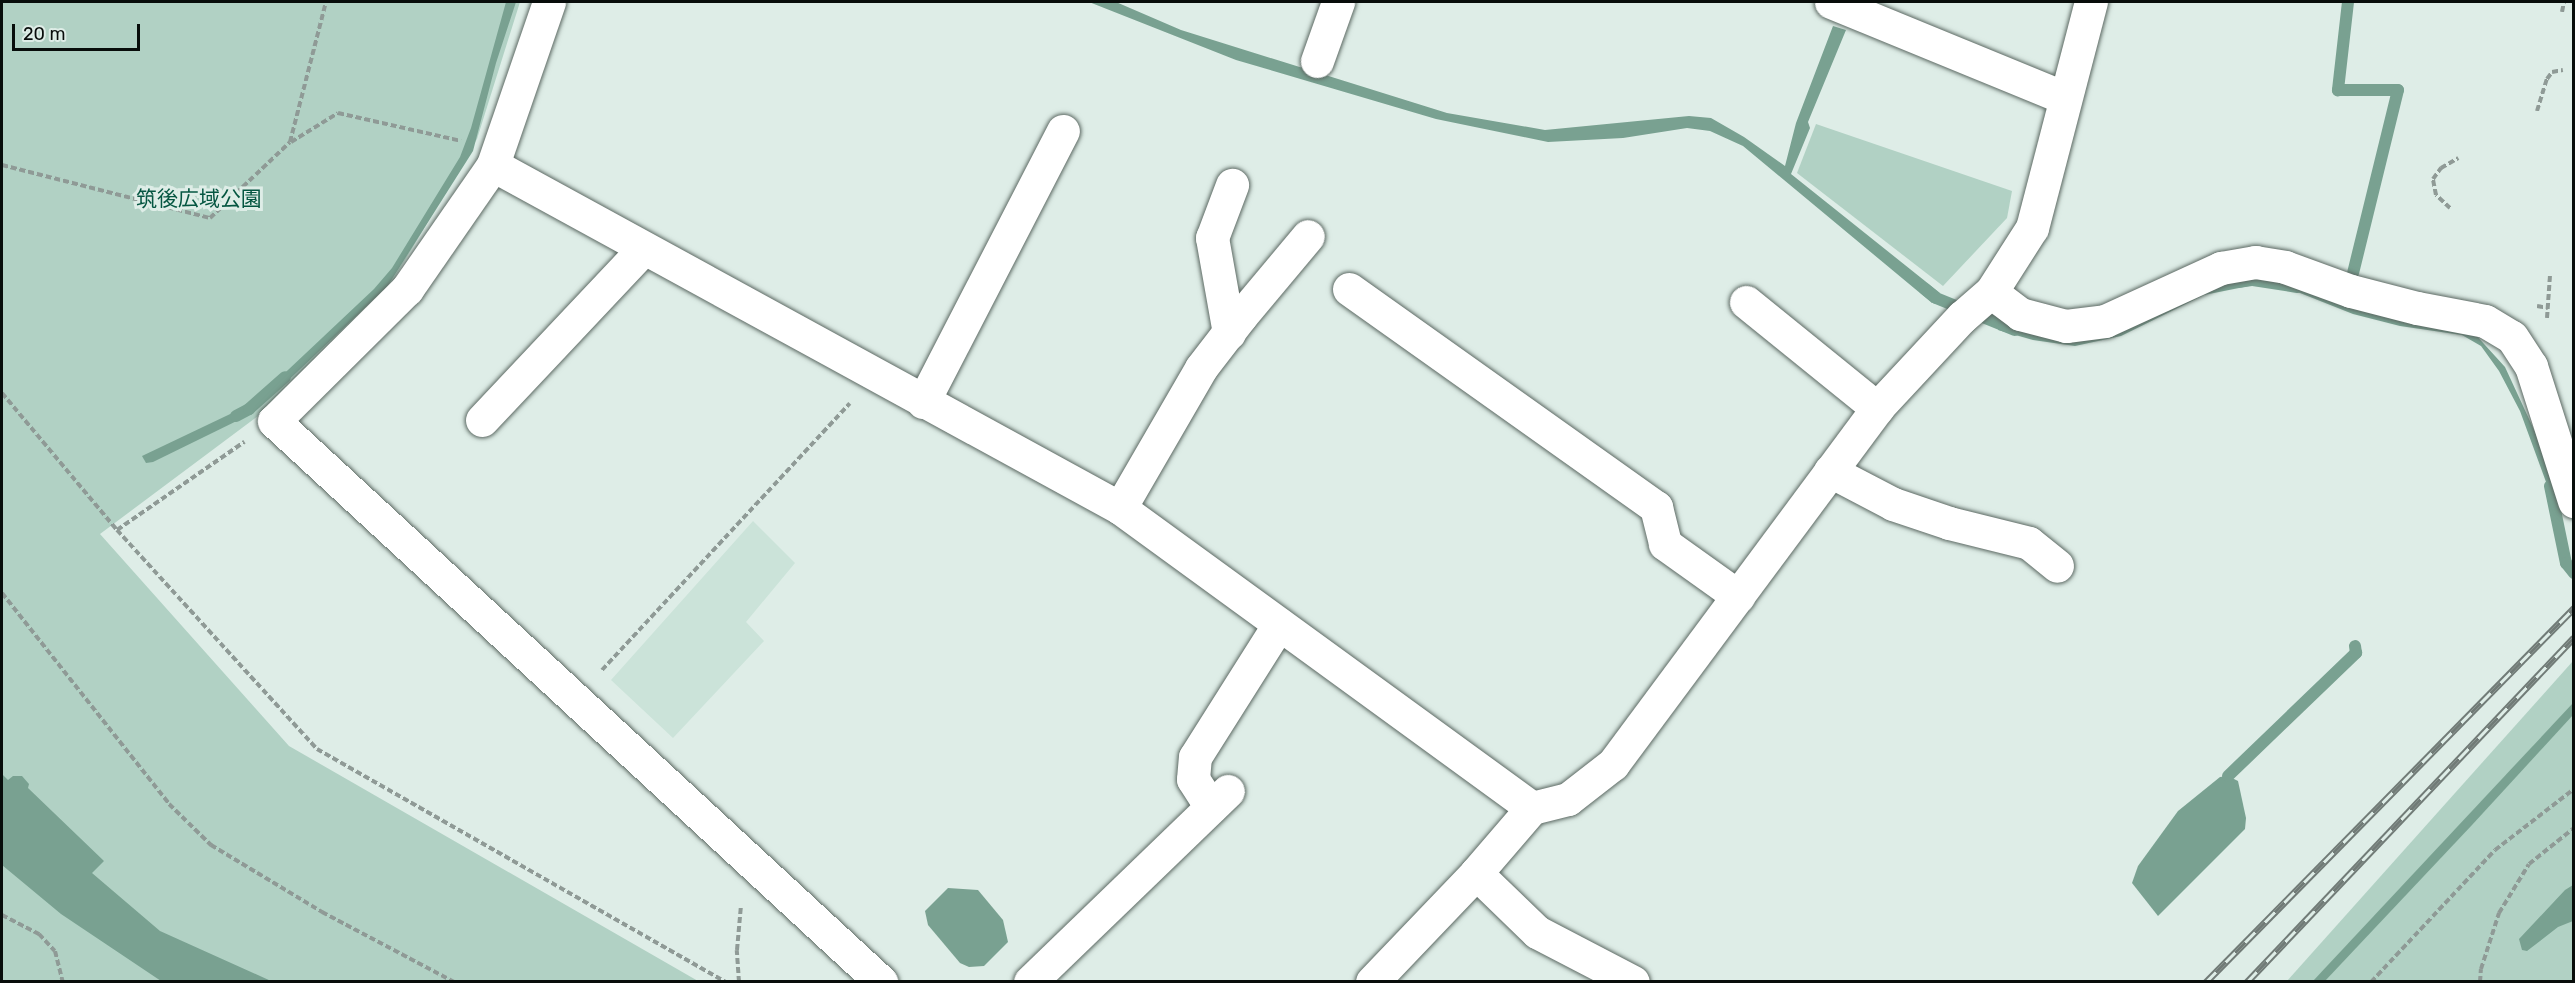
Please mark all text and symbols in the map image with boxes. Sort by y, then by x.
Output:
scale bar [15,12,142,50]
text: 20 m [23,23,65,45]
park label: 筑後広域公園 [136,186,262,212]

